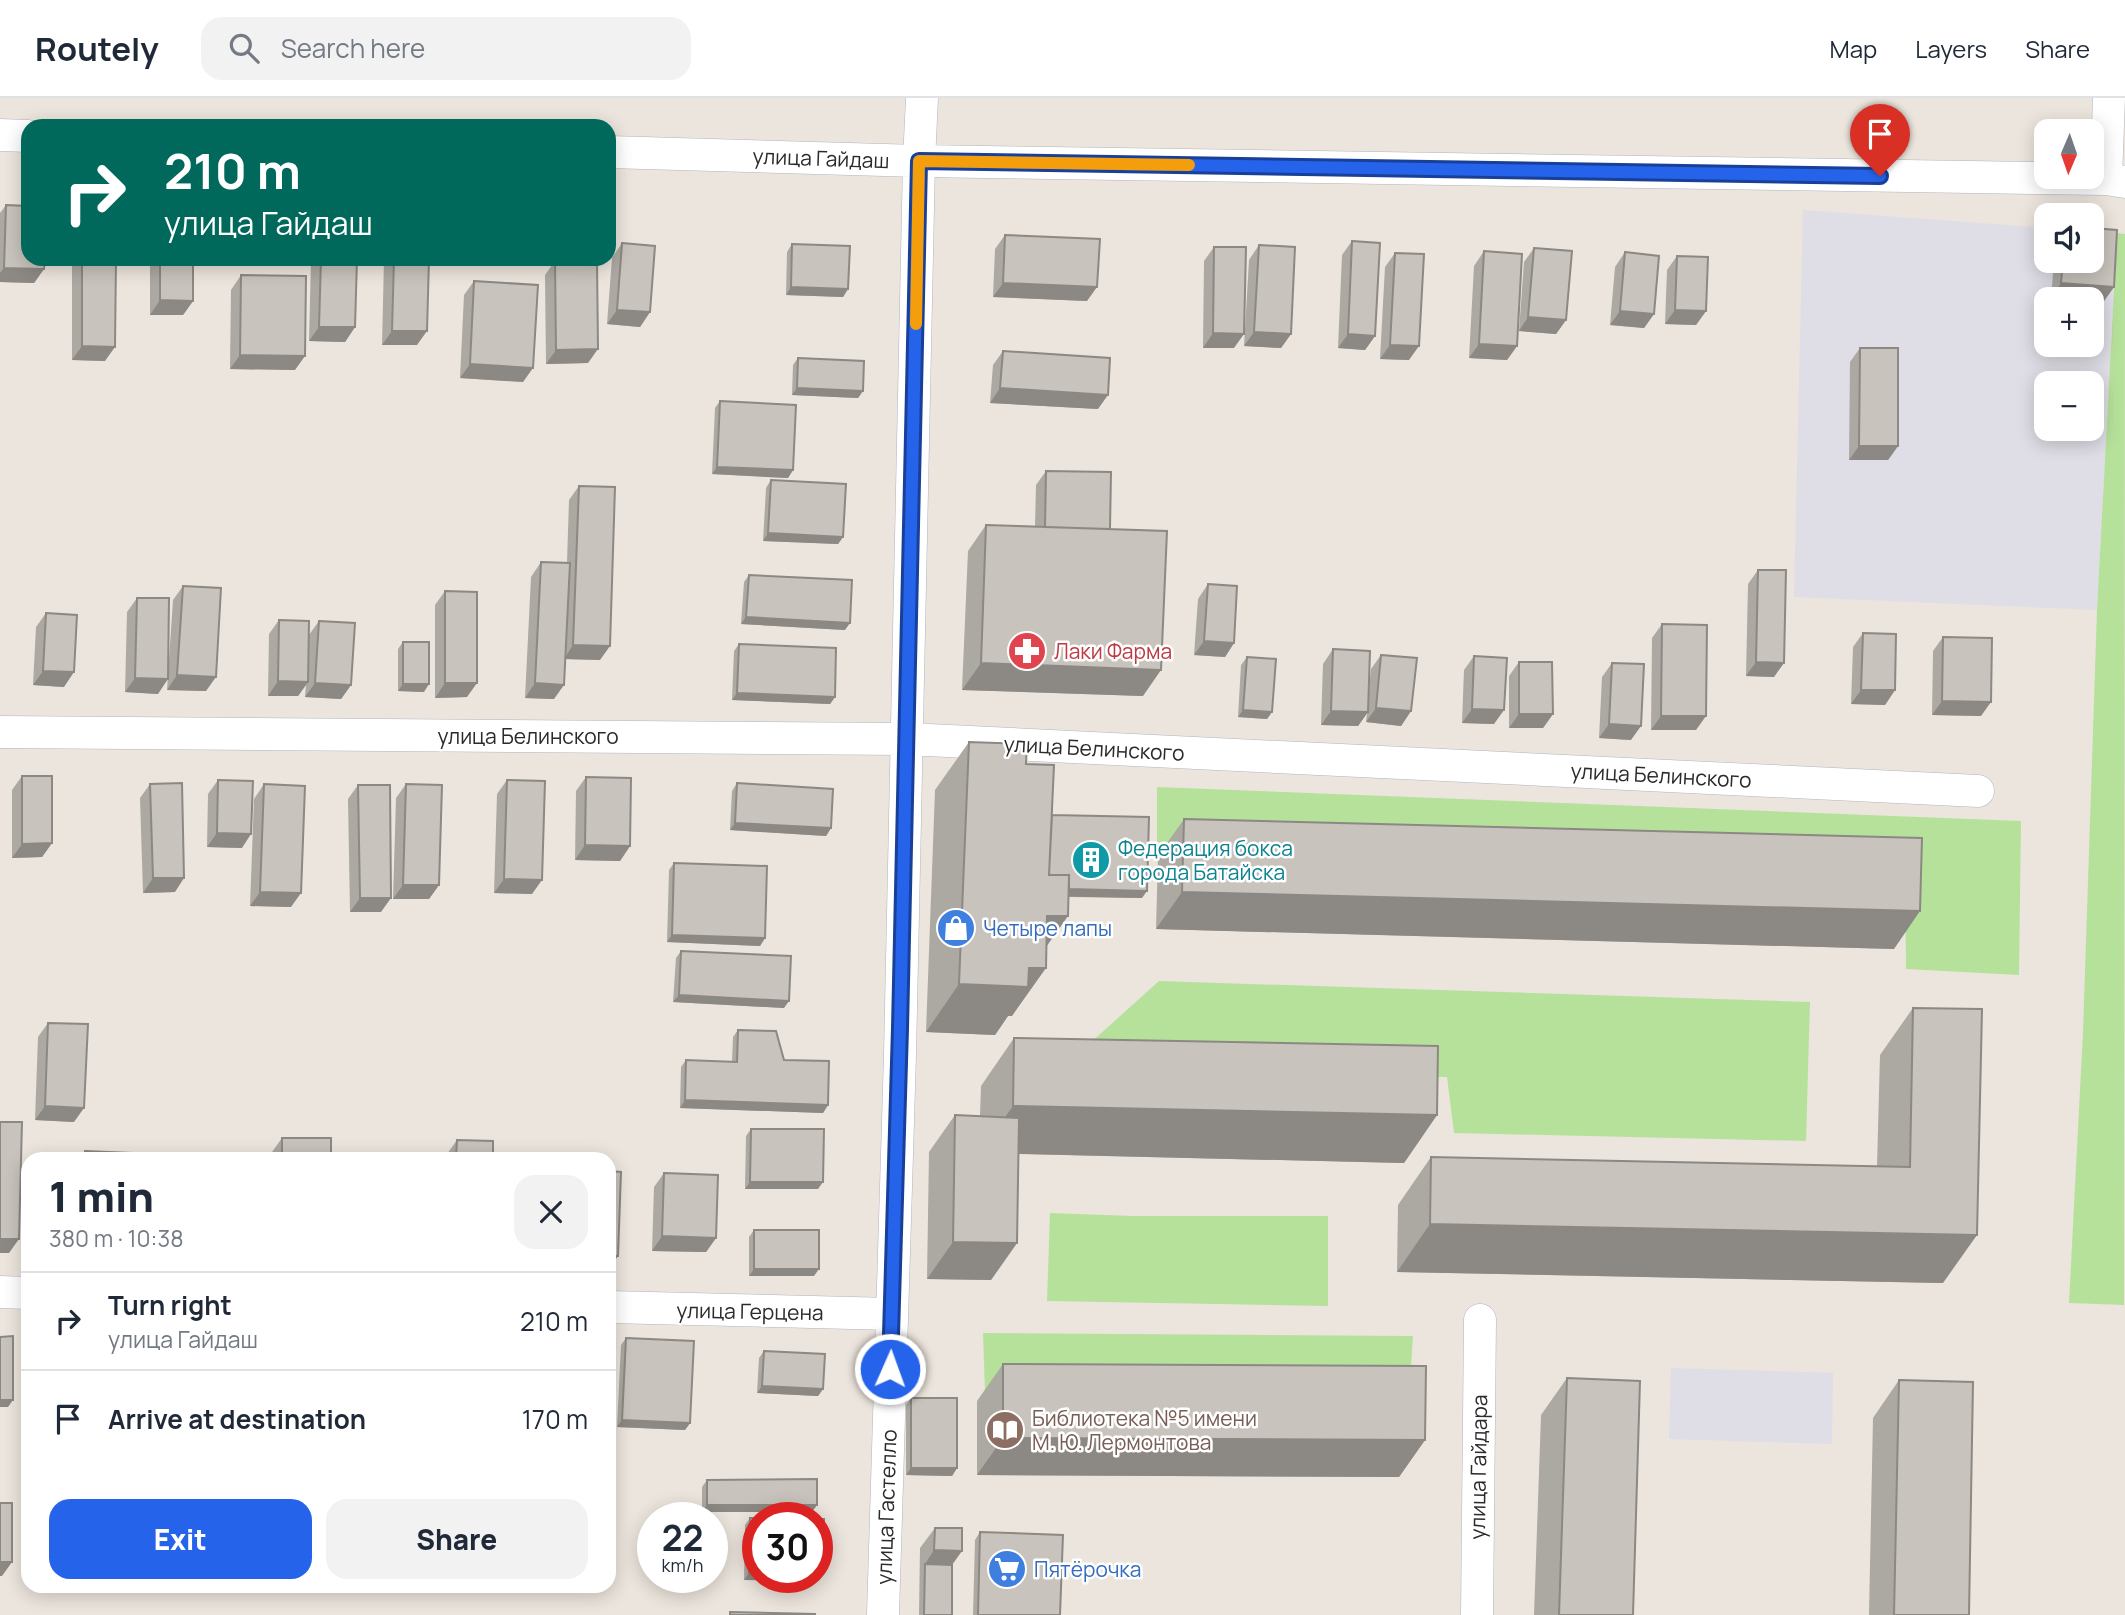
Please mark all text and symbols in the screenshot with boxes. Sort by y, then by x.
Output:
search box [201,17,691,80]
text: Routely [35,26,159,71]
icon: search [225,29,263,67]
text: Search here [281,30,425,66]
text: Map [1830,32,1877,65]
text: Layers [1915,32,1987,65]
text: Share [2025,32,2090,65]
pin [1850,104,1910,176]
icon: arrive [1861,115,1899,153]
north arrow [2034,119,2104,189]
map controls [2034,119,2104,441]
text: 210 m [164,137,301,204]
street label: улица Гайдаш [752,142,890,174]
icon: right [49,147,140,238]
text: улица Гайдаш [164,201,373,245]
button: sound [2034,203,2104,273]
button: + [2034,287,2104,357]
button: − [2034,371,2104,441]
pharmacy icon: Лаки Фарма [1006,630,1048,672]
place label: Лаки Фарма [1054,637,1172,665]
street label: улица Белинского [437,722,619,750]
street label: улица Белинского [1003,729,1185,767]
street label: улица Белинского [1570,756,1752,794]
place label: Федерация бокса города Батайска [1118,834,1293,886]
building icon: Федерация бокса города Батайска [1070,839,1112,881]
shop icon: Четыре лапы [935,907,977,949]
place label: Четыре лапы [983,914,1112,942]
text: 1 min [49,1167,154,1225]
button: close [514,1175,588,1249]
text: 380 m · 10:38 [49,1222,184,1254]
text: Turn right [108,1287,232,1323]
street label: улица Герцена [676,1296,824,1326]
icon: right [49,1302,87,1340]
text: 210 m [520,1303,588,1339]
text: улица Гайдаш [108,1323,258,1355]
position arrow [853,1332,927,1406]
street label: улица Гайдара [1463,1394,1493,1540]
icon: arrive [49,1400,87,1438]
text: Arrive at destination [108,1401,366,1437]
text: 170 m [522,1401,588,1437]
place label: Библиотека №5 имени М. Ю. Лермонтова [1032,1404,1257,1456]
library icon: Библиотека №5 имени М. Ю. Лермонтова [984,1409,1026,1451]
street label: улица Гастелло [869,1429,903,1585]
button: Exit [49,1499,312,1579]
button: Share [326,1499,588,1579]
speed limit sign: 30 [742,1502,833,1593]
text: 22 [662,1514,703,1562]
supermarket icon: Пятёрочка [986,1548,1028,1590]
text: km/h [662,1553,703,1577]
place label: Пятёрочка [1034,1555,1141,1583]

